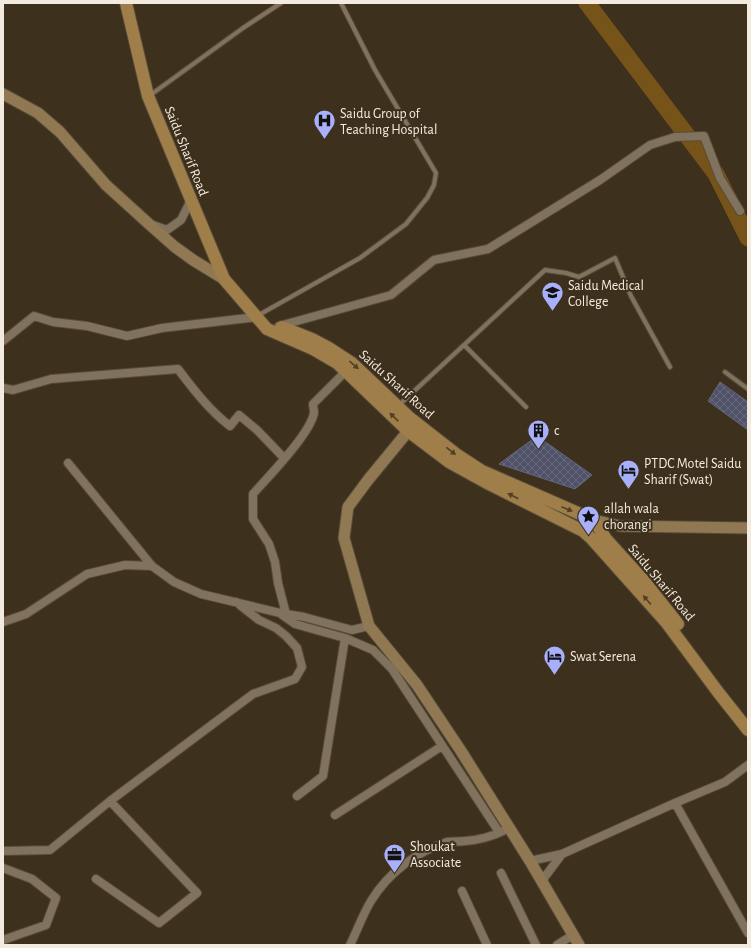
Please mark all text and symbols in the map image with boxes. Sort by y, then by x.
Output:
street label: Saidu Sharif Road [162,105,210,198]
place label: Saidu Group of Teaching Hospital [340,107,438,137]
hospital icon: Saidu Group of Teaching Hospital [311,108,337,141]
place label: Saidu Medical College [568,279,644,309]
school or university icon: Saidu Medical College [539,280,565,313]
street label: Saidu Sharif Road [356,348,436,422]
one-way arrow [349,360,358,369]
one-way arrow [389,412,399,422]
building icon: c [525,417,551,450]
place label: c [554,424,560,438]
one-way arrow [446,446,457,455]
place label: PTDC Motel Saidu Sharif (Swat) [644,457,741,487]
hotel icon: PTDC Motel Saidu Sharif (Swat) [616,458,642,491]
one-way arrow [507,493,518,499]
place label: allah wala chorangi [604,502,660,532]
place icon: allah wala chorangi [576,503,602,536]
one-way arrow [562,506,574,512]
street label: Saidu Sharif Road [625,542,697,624]
one-way arrow [642,594,651,605]
hotel icon: Swat Serena [542,643,568,676]
place label: Swat Serena [570,650,637,664]
place label: Shoukat Associate [410,840,461,870]
office icon: Shoukat Associate [381,841,407,874]

